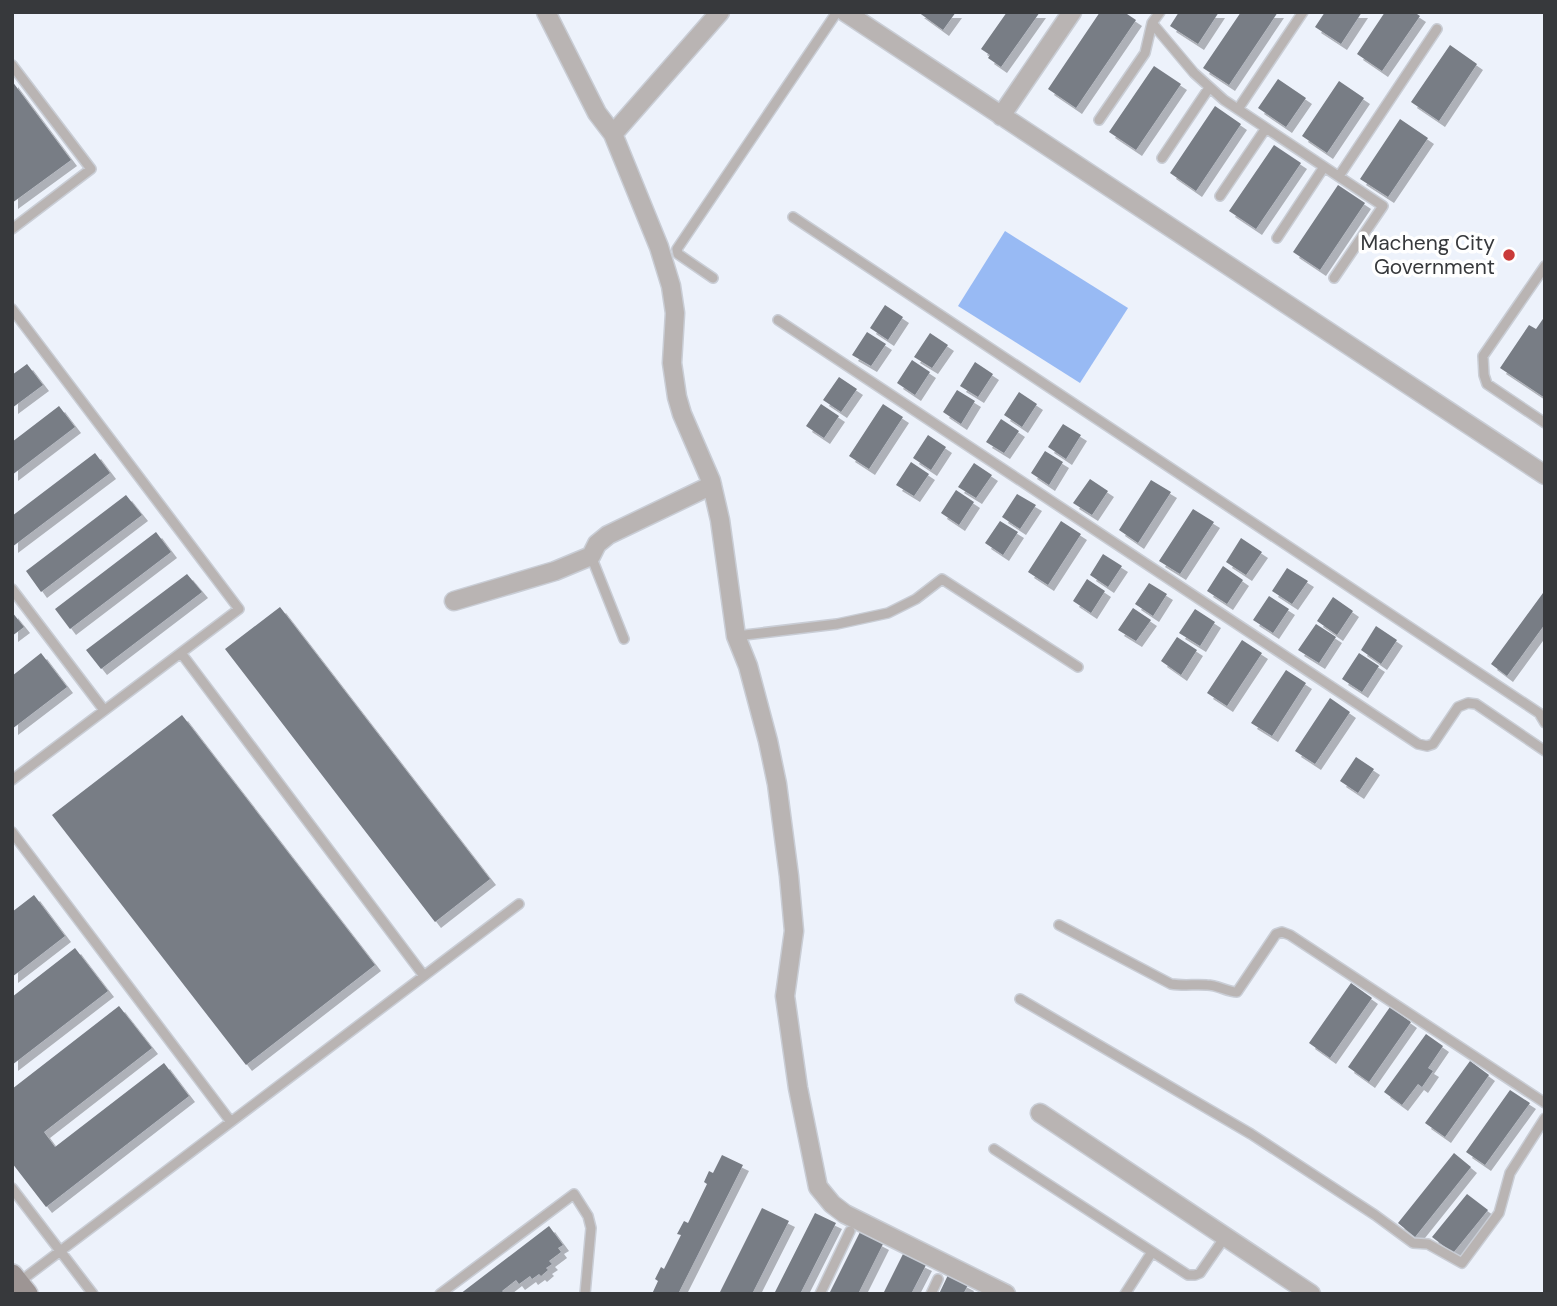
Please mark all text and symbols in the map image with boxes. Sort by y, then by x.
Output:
place label: Macheng City Government [1361,229,1495,281]
marker: Macheng City Government [1501,247,1517,263]

